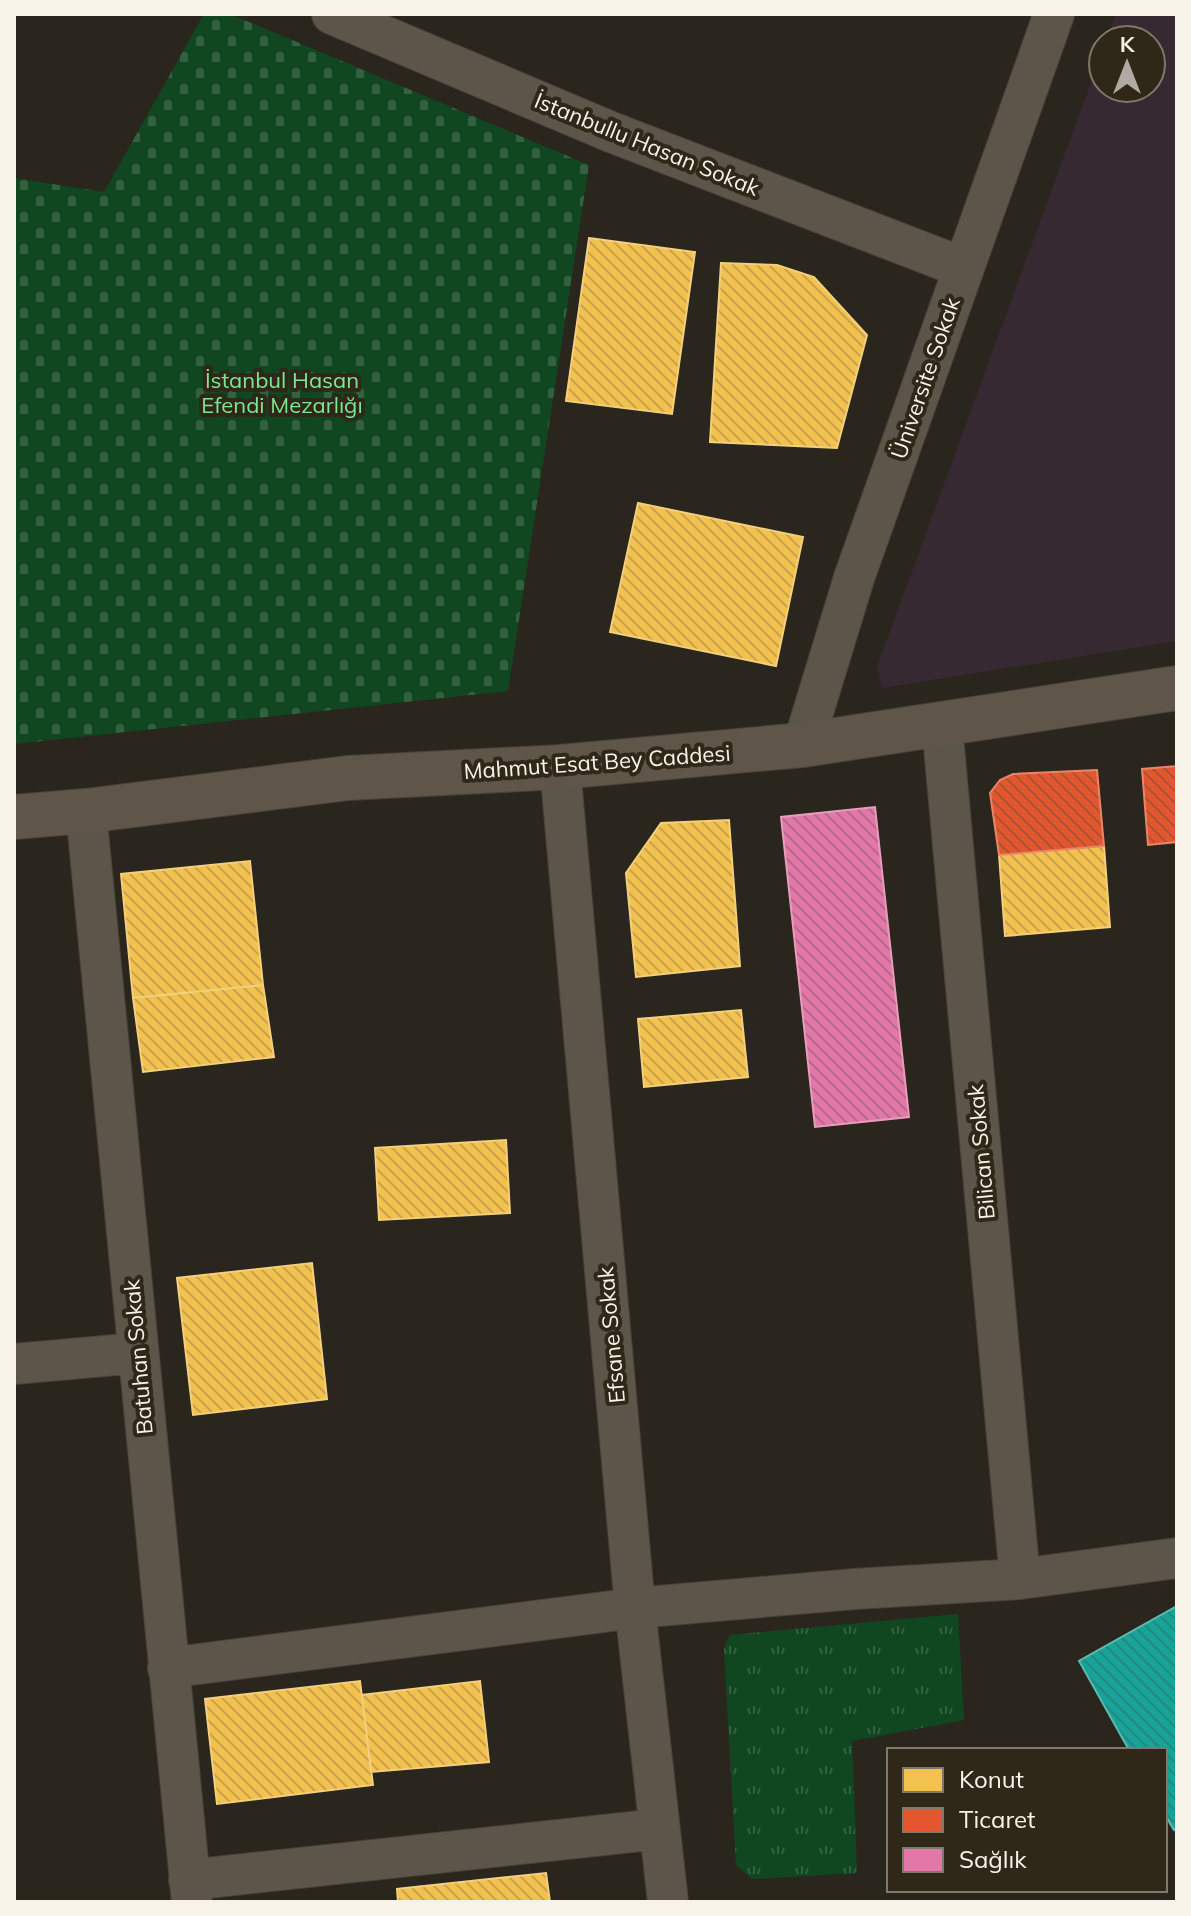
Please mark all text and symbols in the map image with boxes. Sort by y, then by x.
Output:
north arrow [1087,24,1167,104]
text: K [1120,30,1136,58]
street label: İstanbullu Hasan Sokak [531,86,764,202]
street label: Üniversite Sokak [884,293,966,462]
park label: İstanbul Hasan Efendi Mezarlığı [201,366,363,419]
street label: Mahmut Esat Bey Caddesi [463,739,731,785]
street label: Bilican Sokak [961,1083,1001,1221]
street label: Efsane Sokak [591,1265,631,1404]
street label: Batuhan Sokak [117,1278,159,1436]
legend [887,1748,1167,1892]
text: Konut [959,1764,1024,1794]
text: Ticaret [959,1804,1035,1834]
text: Sağlık [959,1844,1027,1874]

